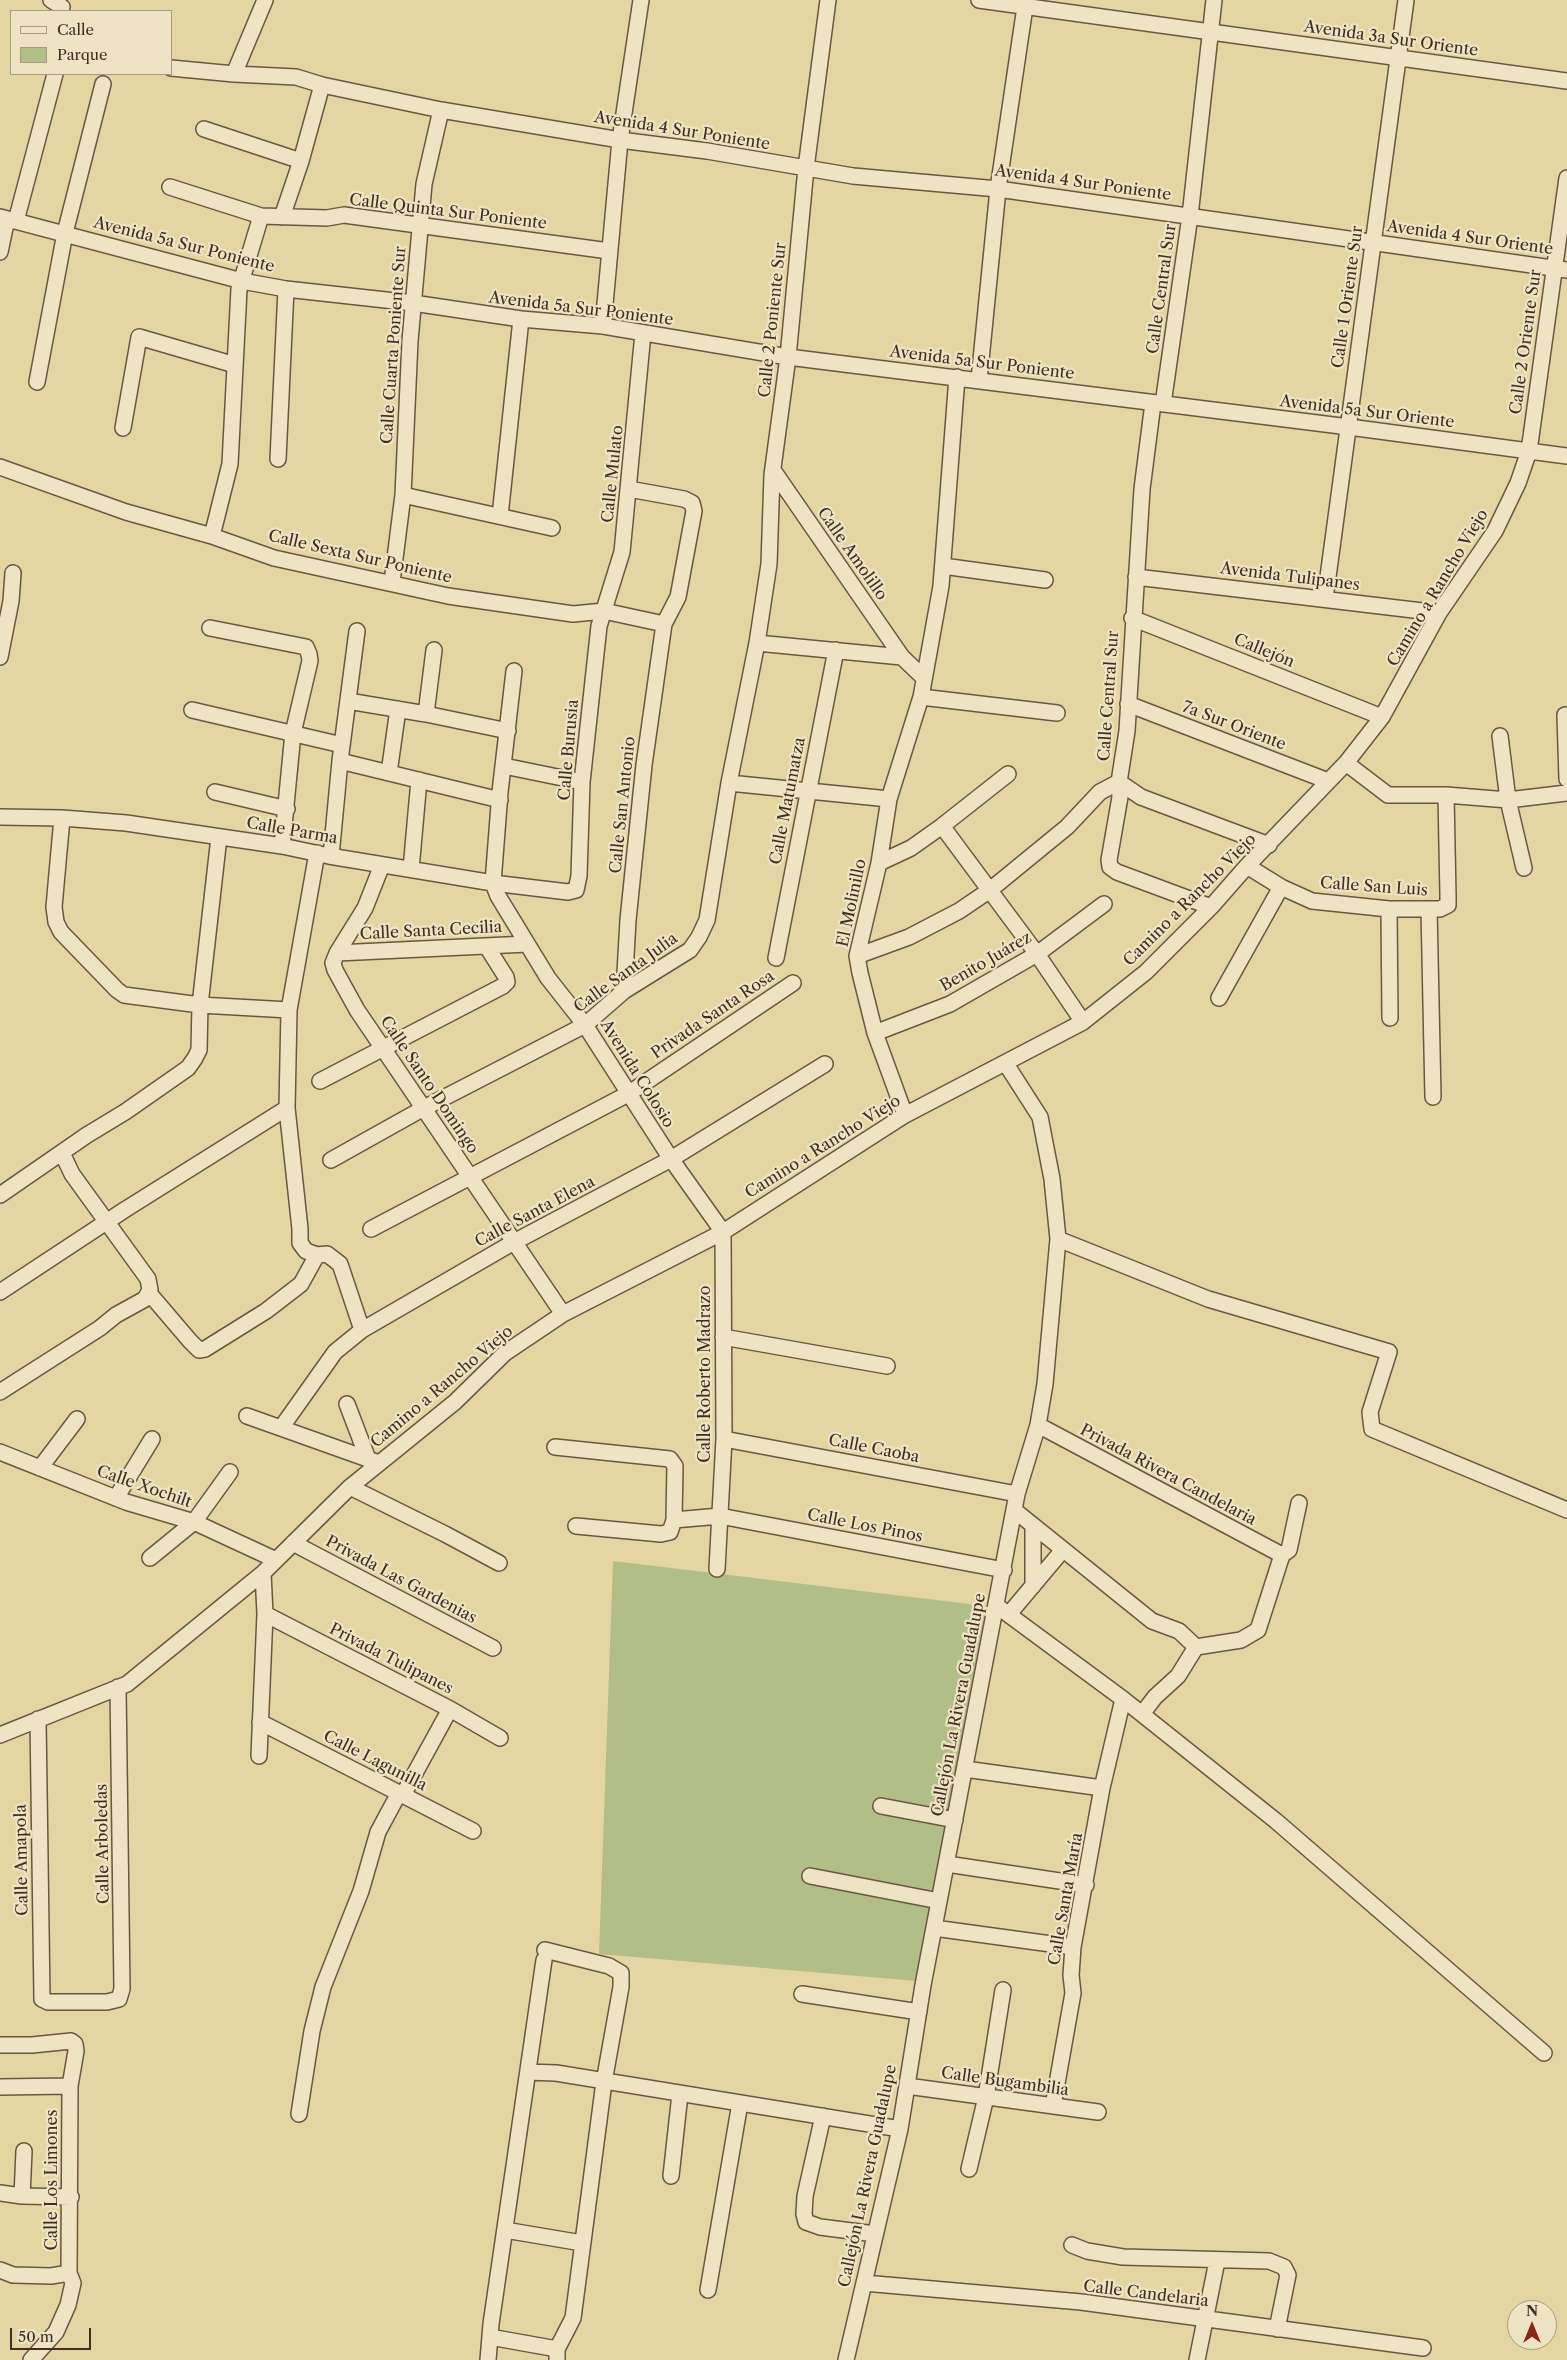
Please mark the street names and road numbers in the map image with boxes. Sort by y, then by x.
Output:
street label: Avenida 3a Sur Oriente [1303,17,1479,61]
street label: Avenida 4 Sur Poniente [593,108,771,154]
street label: Avenida 4 Sur Poniente [994,161,1172,205]
street label: Calle Quinta Sur Poniente [348,190,548,234]
street label: Avenida 5a Sur Poniente [92,213,276,277]
street label: Avenida 4 Sur Oriente [1386,217,1554,259]
street label: Calle Central Sur [1143,223,1181,355]
street label: Calle 1 Oriente Sur [1329,225,1367,369]
street label: Calle 2 Poniente Sur [755,241,791,399]
street label: Calle Cuarta Poniente Sur [378,246,410,444]
street label: Calle 2 Oriente Sur [1506,268,1546,416]
street label: Avenida 5a Sur Poniente [488,288,674,330]
street label: Avenida 5a Sur Poniente [889,342,1075,384]
street label: Avenida 5a Sur Oriente [1279,392,1455,432]
street label: Calle Mulato [598,424,628,524]
street label: Calle Amolillo [813,504,891,604]
street label: Camino a Rancho Viejo [1383,506,1493,670]
street label: Calle Sexta Sur Poniente [266,527,454,587]
street label: Avenida Tulipanes [1219,559,1361,595]
street label: Calle Central Sur [1095,630,1123,762]
street label: Callejón [1231,630,1297,672]
street label: 7a Sur Oriente [1179,697,1289,755]
street label: Calle Burusia [555,699,583,801]
street label: Calle San Antonio [606,735,640,875]
street label: Calle Matumatza [766,736,810,866]
street label: Calle Parma [245,814,339,848]
street label: Camino a Rancho Viejo [1120,830,1260,970]
street label: El Molinillo [833,857,871,949]
street label: Calle San Luis [1320,874,1428,900]
street label: Calle Santa Cecilia [359,918,503,944]
street label: Benito Juárez [937,928,1035,996]
street label: Calle Santa Julia [570,929,682,1017]
street label: Privada Santa Rosa [648,967,778,1063]
street label: Calle Santo Domingo [376,1013,482,1157]
street label: Avenida Colosio [596,1016,678,1132]
street label: Camino a Rancho Viejo [742,1091,904,1203]
street label: Calle Santa Elena [472,1172,598,1252]
street label: Calle Roberto Madrazo [695,1285,715,1463]
street label: Camino a Rancho Viejo [367,1322,517,1452]
street label: Privada Rivera Candelaria [1077,1420,1259,1530]
street label: Calle Caoba [827,1431,921,1467]
street label: Calle Xochilt [94,1462,194,1512]
street label: Calle Los Pinos [806,1505,924,1547]
street label: Privada Las Gardenias [322,1532,480,1628]
street label: Callejón La Rivera Guadalupe [928,1592,990,1818]
street label: Privada Tulipanes [326,1620,456,1698]
street label: Calle Lagunilla [320,1727,430,1795]
street label: Calle Arboledas [92,1784,114,1904]
street label: Calle Amapola [11,1804,33,1916]
street label: Calle Santa María [1045,1831,1087,1967]
street label: Callejón La Rivera Guadalupe [835,2063,901,2289]
street label: Calle Bugambilia [940,2064,1070,2100]
street label: Calle Los Limones [42,2109,62,2251]
street label: Calle Candelaria [1082,2277,1210,2311]

